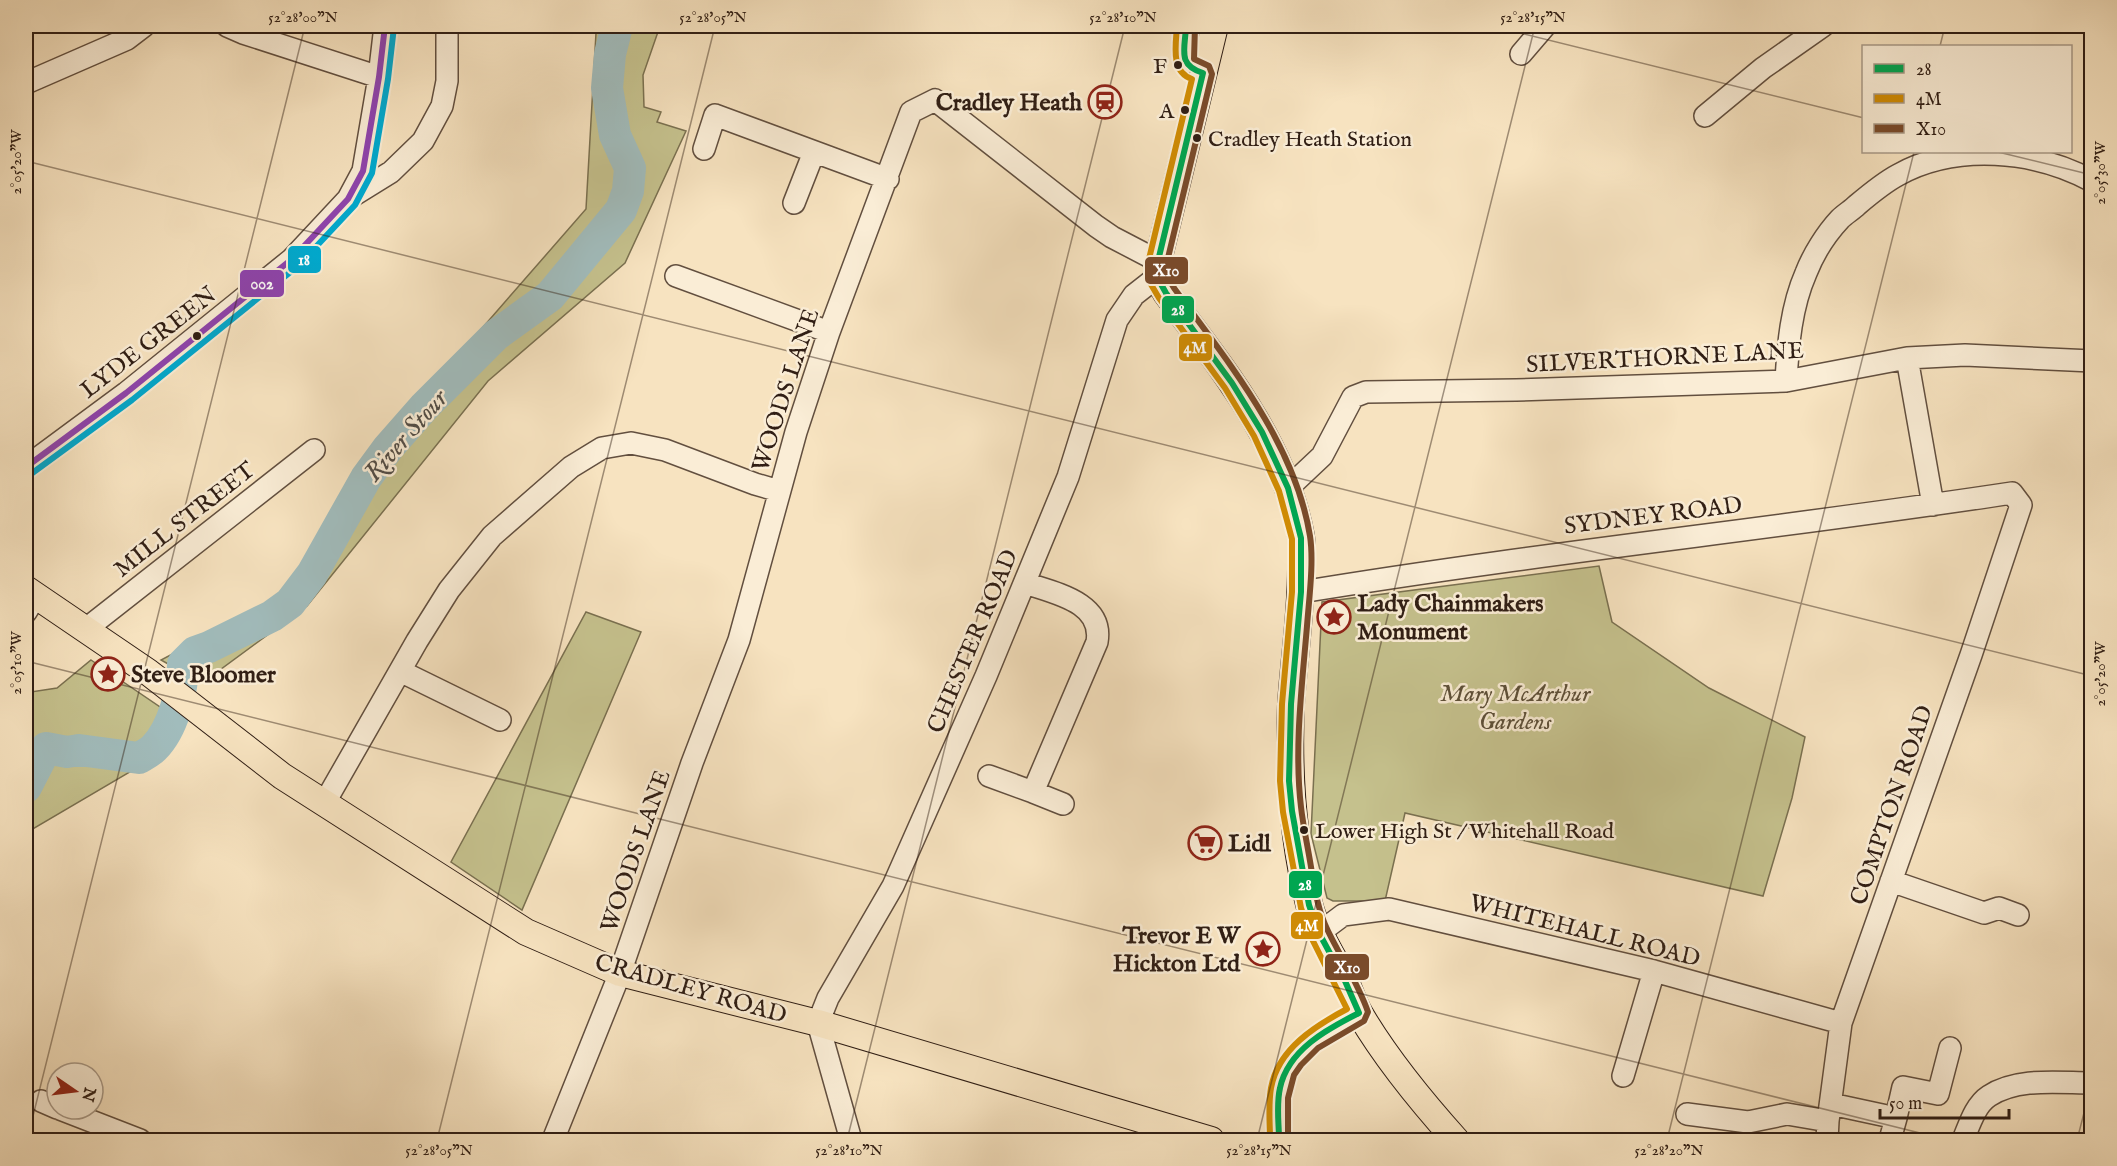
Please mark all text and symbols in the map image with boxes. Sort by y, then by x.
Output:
text: 52°28'00"N [268,8,338,27]
text: 52°28'05"N [679,8,747,27]
text: 52°28'10"N [1089,8,1157,27]
text: 52°28'15"N [1500,8,1566,27]
legend [1862,45,2072,153]
place label: F [1153,53,1167,81]
marker: F [1172,59,1184,71]
text: 28 [1916,59,1932,82]
station icon: Cradley Heath [1087,84,1123,120]
place label: Cradley Heath [936,88,1082,119]
text: 4M [1916,89,1942,112]
place label: A [1158,98,1175,126]
marker: A [1179,104,1191,116]
text: X10 [1916,119,1946,142]
place label: Cradley Heath Station [1208,126,1412,154]
text: 2°05'20"W [7,129,26,194]
marker: Cradley Heath Station [1191,132,1203,144]
text: 2°05'30"W [2091,141,2110,205]
line badge: 18 [287,245,322,274]
text: 18 [298,251,310,271]
line badge: X10 [1144,256,1189,285]
text: X10 [1152,262,1179,282]
line badge: 002 [239,269,285,298]
text: 002 [250,275,274,295]
street label: LYDE GREEN [74,280,224,406]
line badge: 28 [1161,295,1195,324]
text: 28 [1171,301,1185,321]
street label: WOODS LANE [745,305,827,476]
unlabelled marker [191,330,203,342]
line badge: 4M [1178,333,1213,362]
street label: SILVERTHORNE LANE [1525,336,1805,381]
text: 4M [1184,339,1206,359]
water label: River Stour [357,382,456,489]
street label: MILL STREET [108,455,262,585]
street label: SYDNEY ROAD [1562,490,1744,543]
street label: CHESTER ROAD [921,545,1026,738]
place label: Lady Chainmakers Monument [1357,589,1544,648]
place icon: Lady Chainmakers Monument [1316,599,1352,635]
text: 2°05'10"W [7,631,26,695]
text: 2°05'20"W [2091,641,2110,706]
place icon: Steve Bloomer [90,656,126,692]
place label: Steve Bloomer [131,660,276,691]
park label: Mary McArthur Gardens [1440,679,1592,738]
street label: COMPTON ROAD [1844,701,1941,909]
street label: WOODS LANE [594,766,679,937]
place label: Lower High St / Whitehall Road [1315,818,1614,846]
marker: Lower High St / Whitehall Road [1298,824,1310,836]
supermarket icon: Lidl [1187,825,1223,861]
place label: Lidl [1228,829,1271,860]
line badge: 28 [1288,870,1323,899]
text: 28 [1298,876,1312,896]
street label: WHITEHALL ROAD [1466,888,1703,975]
line badge: 4M [1290,911,1324,940]
text: 4M [1296,917,1318,937]
place label: Trevor E W Hickton Ltd [1113,921,1242,980]
place icon: Trevor E W Hickton Ltd [1245,931,1281,967]
street label: CRADLEY ROAD [591,947,790,1032]
line badge: X10 [1324,953,1370,981]
text: X10 [1333,959,1360,979]
north arrow [45,1061,105,1121]
scale bar [1880,1082,2009,1120]
text: N [76,1084,99,1103]
text: 50 m [1889,1093,1922,1116]
text: 52°28'05"N [405,1141,473,1160]
text: 52°28'10"N [815,1141,883,1160]
text: 52°28'15"N [1226,1141,1292,1160]
text: 52°28'20"N [1634,1141,1704,1160]

